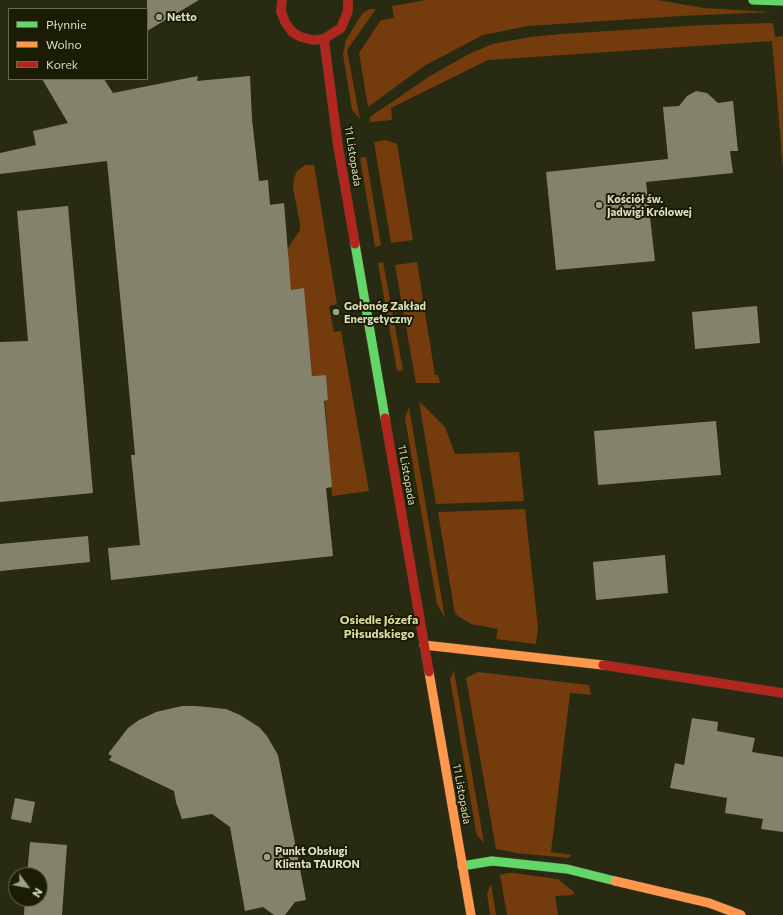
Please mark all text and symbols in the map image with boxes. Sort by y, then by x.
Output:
legend [8,8,148,80]
place label: Netto [167,10,197,24]
marker: Netto [154,12,164,22]
text: Płynnie [46,17,87,31]
text: Wolno [46,37,82,51]
text: Korek [46,57,78,71]
street label: 11 Listopada [342,125,364,187]
place label: Kościół św. Jadwigi Królowej [607,192,692,218]
marker: Kościół św. Jadwigi Królowej [594,200,604,210]
place label: Gołonóg Zakład Energetyczny [344,299,426,325]
marker: Gołonóg Zakład Energetyczny [331,307,341,317]
street label: 11 Listopada [395,444,419,506]
district label: Osiedle Józefa Piłsudskiego [340,613,418,641]
street label: 11 Listopada [450,763,474,825]
place label: Punkt Obsługi Klienta TAURON [275,844,360,870]
marker: Punkt Obsługi Klienta TAURON [262,852,272,862]
north arrow [8,867,48,907]
text: N [30,886,45,900]

